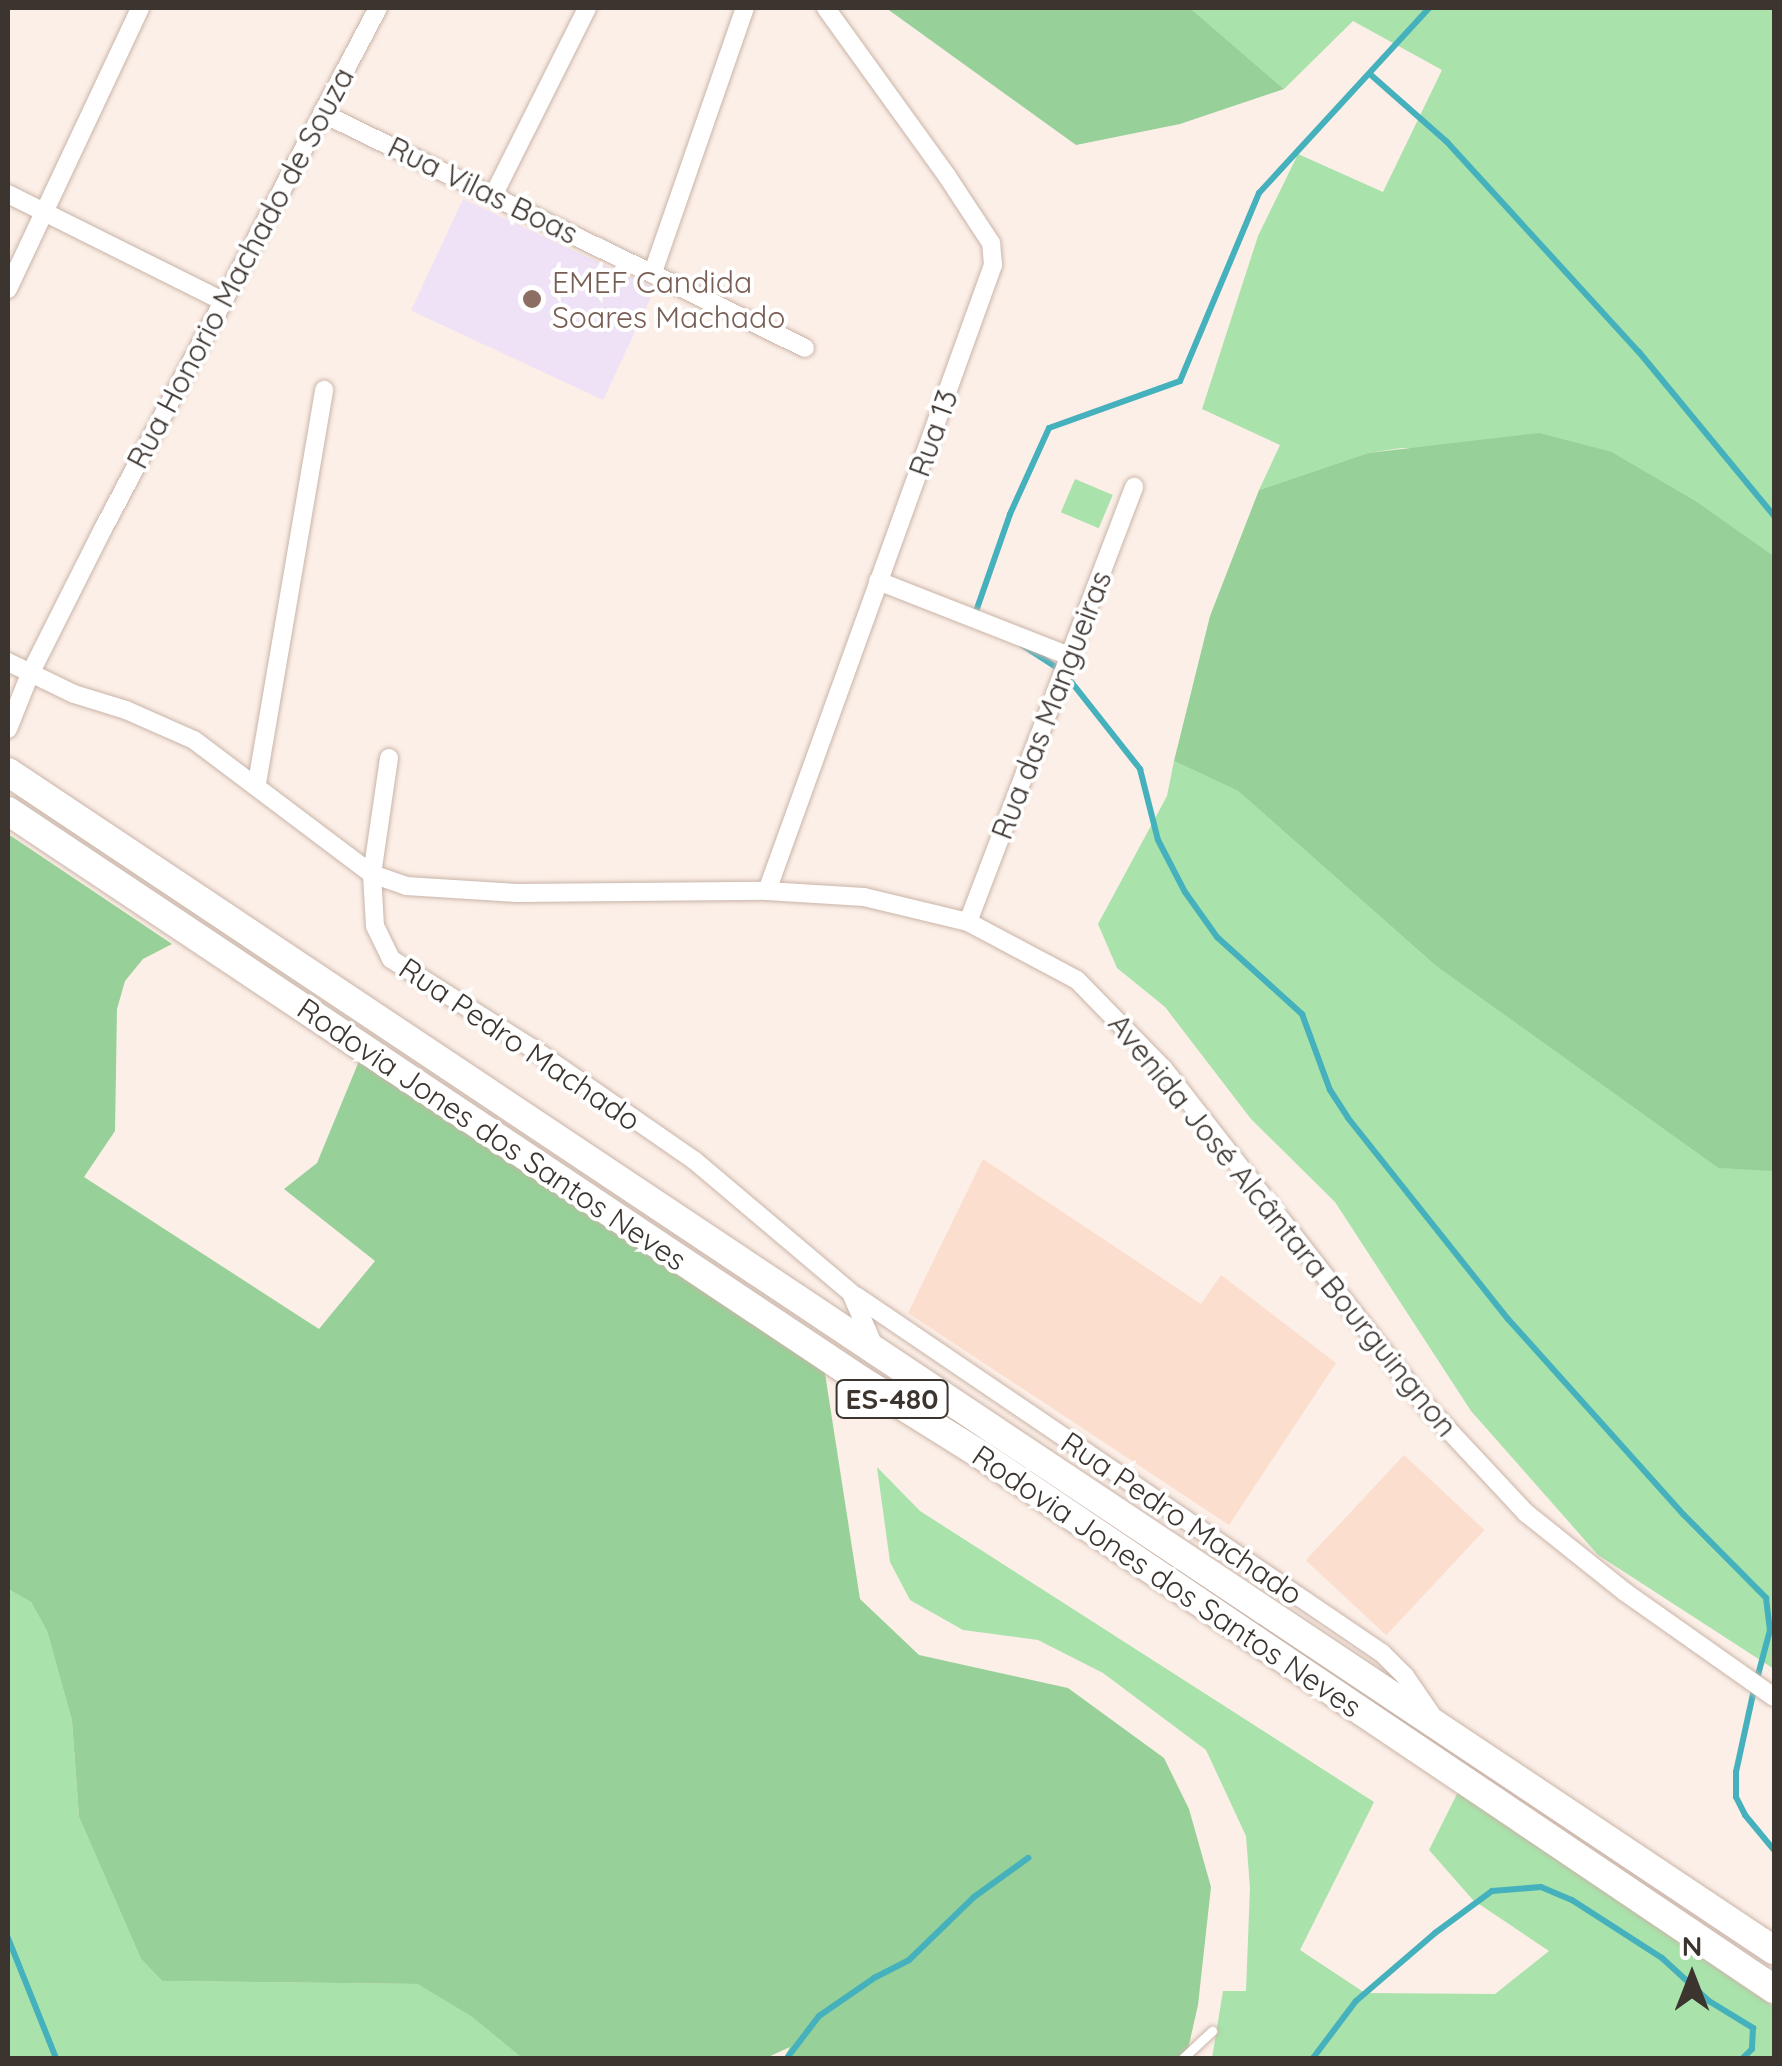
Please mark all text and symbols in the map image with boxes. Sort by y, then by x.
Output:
street label: Rua Honorio Machado de Souza [119,61,361,475]
street label: Rua Vilas Boas [382,128,584,252]
place label: EMEF Candida Soares Machado [552,264,785,334]
marker: EMEF Candida Soares Machado [521,288,543,310]
street label: Rua 13 [901,385,965,481]
street label: Rua das Mangueiras [983,566,1119,844]
street label: Rua Pedro Machado [393,950,647,1138]
street label: Rodovia Jones dos Santos Neves [291,990,693,1278]
street label: Avenida José Alcântara Bourguingnon [1101,1006,1465,1444]
road number: ES-480 [834,1376,950,1422]
street label: Rua Pedro Machado [1055,1424,1309,1612]
street label: Rodovia Jones dos Santos Neves [966,1437,1368,1725]
north arrow [1642,1926,1742,2026]
text: N [1682,1928,1702,1963]

